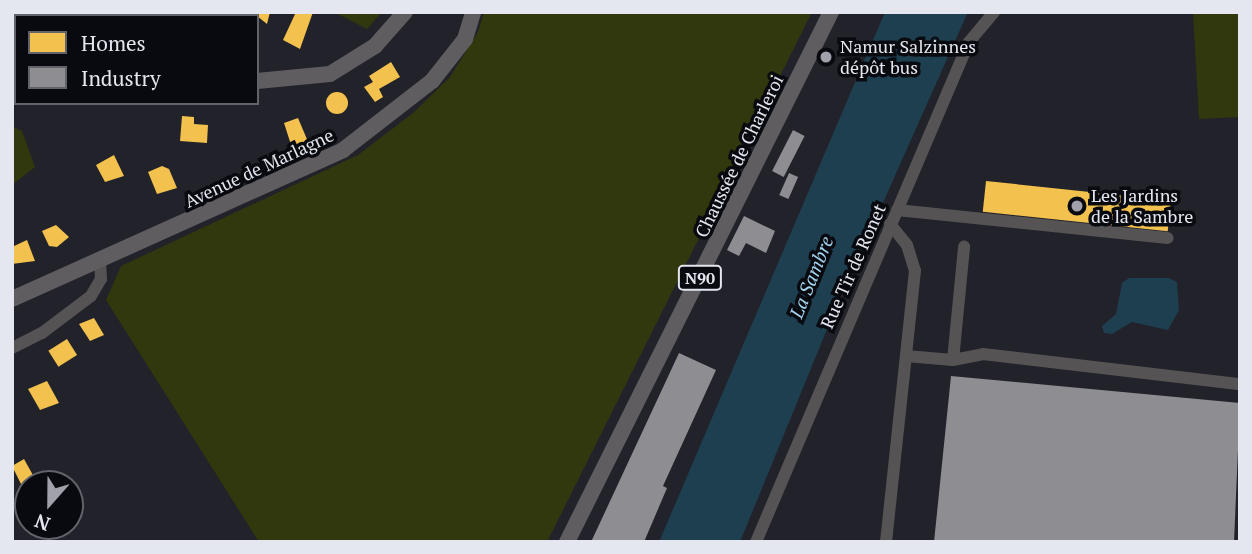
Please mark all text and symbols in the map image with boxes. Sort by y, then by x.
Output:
legend [14,14,259,105]
text: Homes [81,29,146,57]
place label: Namur Salzinnes dépôt bus [840,36,976,78]
marker: Namur Salzinnes dépôt bus [818,49,834,65]
text: Industry [81,64,161,92]
street label: Chaussée de Charleroi [690,71,788,241]
street label: Avenue de Marlagne [181,124,337,212]
place label: Les Jardins de la Sambre [1091,185,1193,228]
marker: Les Jardins de la Sambre [1069,198,1085,214]
street label: Rue Tir de Ronet [816,200,890,332]
water label: La Sambre [784,233,838,321]
road number: N90 [677,266,723,290]
north arrow [14,470,84,540]
text: N [31,509,53,537]

